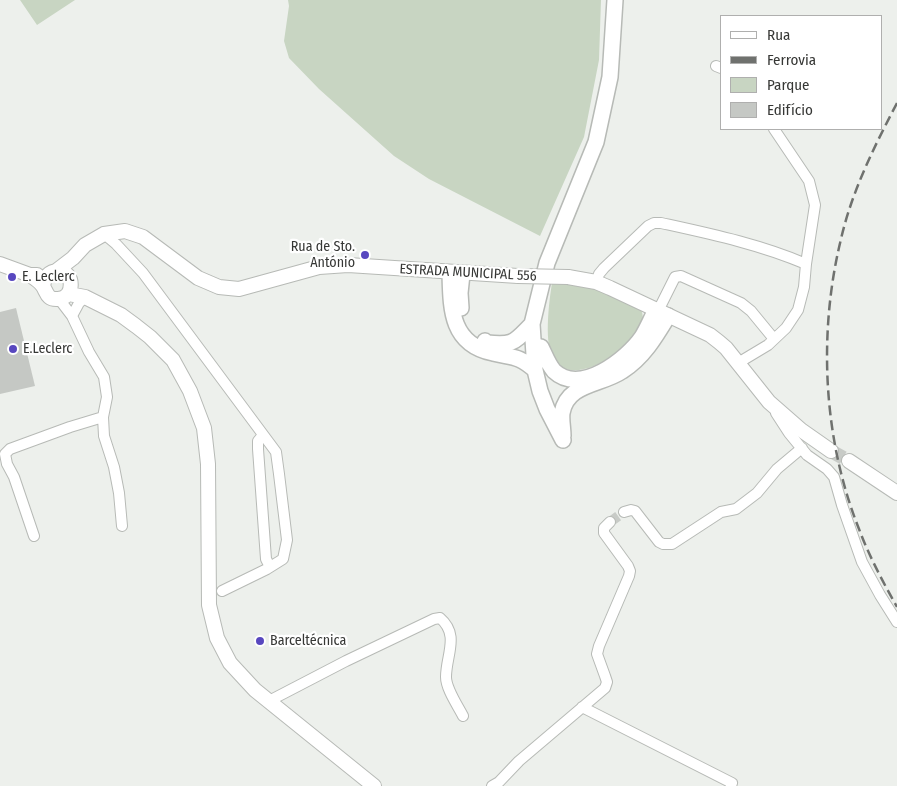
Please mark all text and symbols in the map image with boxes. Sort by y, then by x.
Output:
legend [720,15,882,130]
text: Rua [767,26,790,44]
text: Ferrovia [767,51,816,69]
text: Parque [767,76,810,94]
text: Edifício [767,101,813,119]
place label: Rua de Sto. António [291,239,355,272]
marker: Rua de Sto. António [359,249,371,261]
street label: ESTRADA MUNICIPAL 556 [399,261,537,285]
place label: E. Leclerc [22,269,75,285]
marker: E. Leclerc [6,271,18,283]
place label: E.Leclerc [23,341,72,357]
marker: E.Leclerc [7,343,19,355]
place label: Barceltécnica [270,633,346,649]
marker: Barceltécnica [254,635,266,647]

